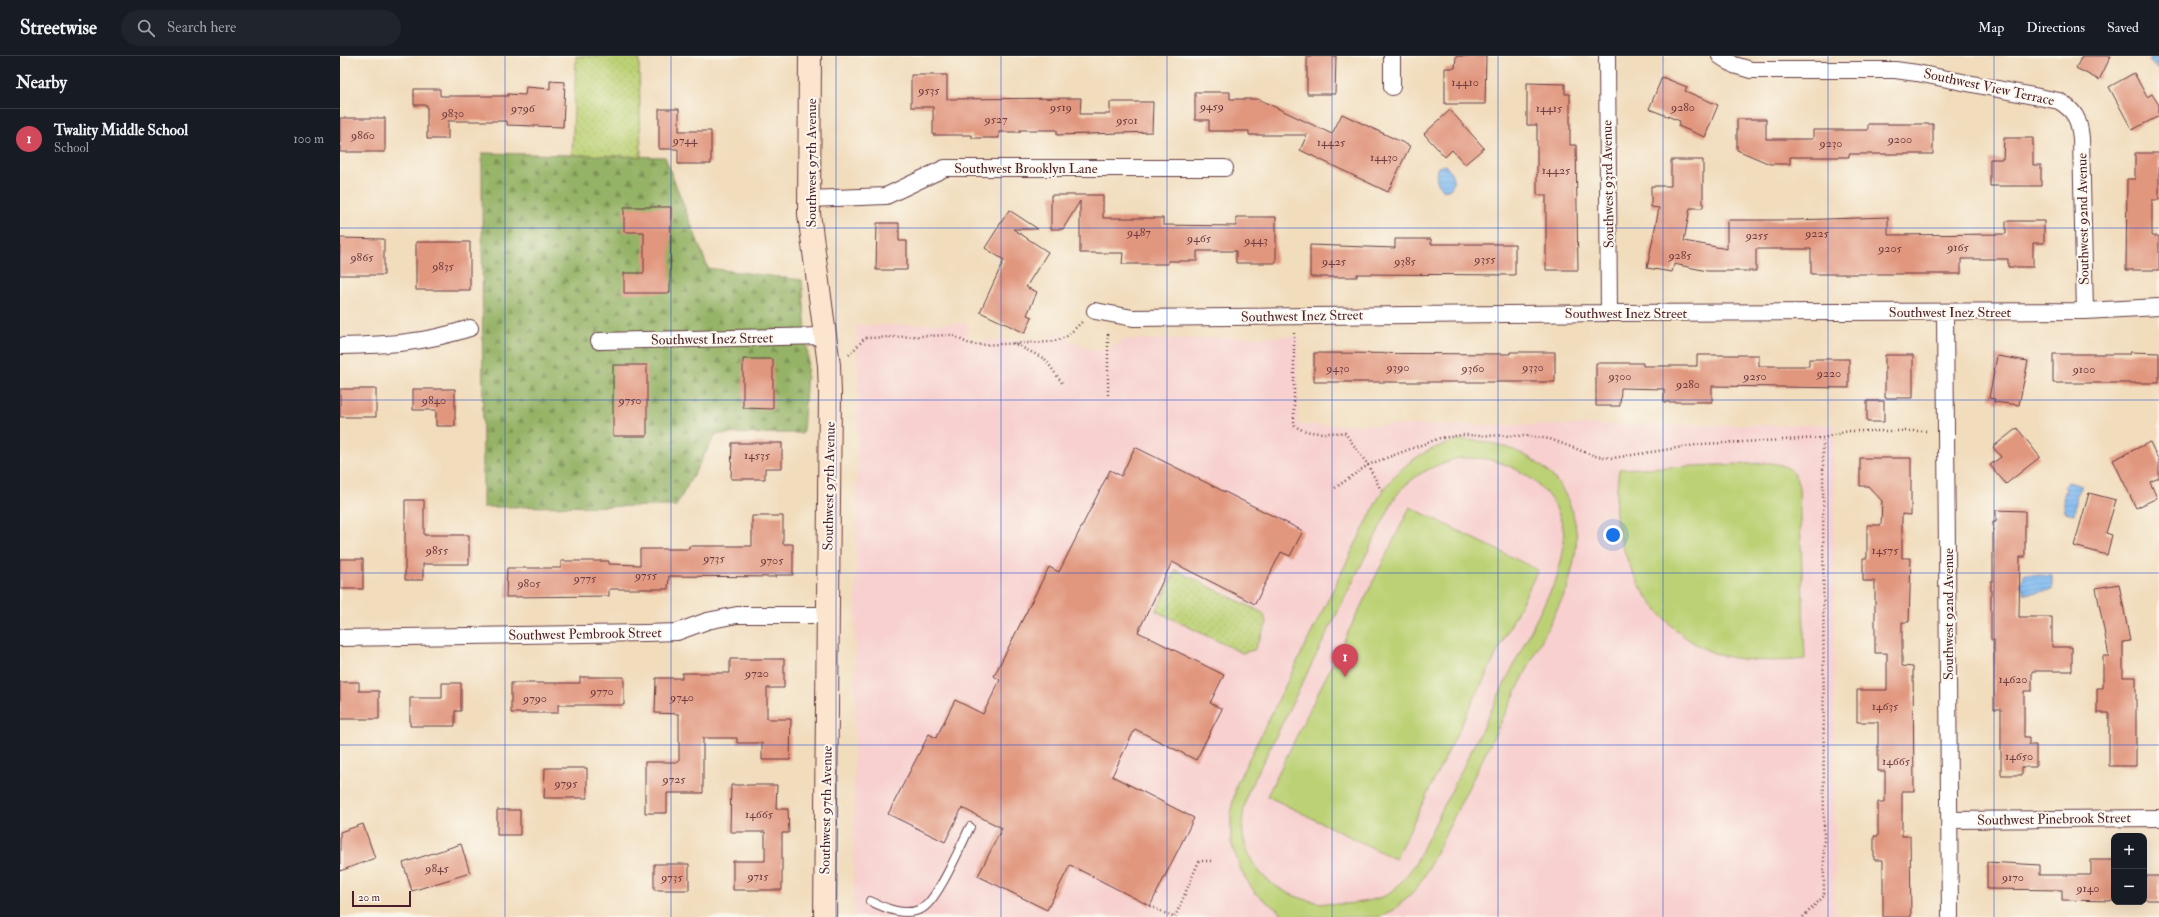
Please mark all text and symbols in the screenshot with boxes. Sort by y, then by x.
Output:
search box [121,10,401,46]
text: Streetwise [20,16,97,40]
icon: search [135,17,157,39]
text: Search here [167,18,236,37]
text: Map [1978,19,2004,36]
text: Directions [2026,19,2085,36]
text: Saved [2107,19,2139,36]
street label: Southwest View Terrace [1922,65,2056,109]
text: Nearby [16,72,67,93]
house number: 14410 [1451,75,1479,90]
house number: 9535 [917,83,940,98]
street label: Southwest 97th Avenue [803,98,820,228]
house number: 9459 [1199,99,1224,114]
house number: 9519 [1049,100,1072,115]
house number: 9280 [1670,100,1695,115]
house number: 9796 [510,101,536,116]
house number: 14415 [1536,101,1563,116]
house number: 9830 [441,106,464,121]
house number: 9527 [984,112,1008,127]
house number: 9501 [1115,113,1138,128]
street label: Southwest 93rd Avenue [1598,120,1618,248]
text: Twality Middle School [54,121,188,140]
house number: 9860 [350,128,375,143]
text: 1 [27,131,31,147]
text: 100 m [293,131,324,147]
house number: 9200 [1887,132,1912,147]
house number: 9744 [672,133,698,148]
house number: 14425 [1317,135,1346,150]
house number: 9230 [1819,136,1843,151]
text: School [54,140,89,156]
house number: 14430 [1370,150,1398,165]
street label: Southwest 92nd Avenue [2073,153,2093,285]
street label: Southwest Brooklyn Lane [954,160,1098,178]
house number: 14425 [1542,163,1571,178]
house number: 9487 [1126,225,1151,240]
house number: 9225 [1804,226,1829,241]
house number: 9255 [1745,228,1769,243]
house number: 9465 [1186,231,1212,246]
house number: 9443 [1243,233,1268,248]
house number: 9165 [1946,240,1970,255]
house number: 9205 [1877,241,1903,256]
house number: 9285 [1667,248,1692,263]
house number: 9865 [349,250,374,265]
house number: 9355 [1473,252,1496,267]
house number: 9425 [1321,254,1347,269]
house number: 9385 [1393,254,1417,269]
house number: 9835 [431,259,455,274]
street label: Southwest Inez Street [1889,304,2012,321]
street label: Southwest Inez Street [1565,305,1688,322]
street label: Southwest Inez Street [1241,306,1364,326]
street label: Southwest Inez Street [651,329,774,349]
house number: 9390 [1385,360,1410,375]
house number: 9330 [1521,360,1544,375]
house number: 9430 [1325,361,1350,376]
house number: 9360 [1461,361,1484,376]
house number: 9100 [2072,362,2095,377]
house number: 9220 [1816,366,1841,381]
house number: 9300 [1607,369,1632,384]
house number: 9250 [1742,369,1767,384]
house number: 9280 [1675,377,1700,392]
house number: 9840 [421,393,446,408]
house number: 9750 [618,393,641,408]
street label: Southwest 97th Avenue [819,421,839,551]
house number: 14535 [744,448,771,463]
your location [1603,525,1623,545]
house number: 9855 [425,543,449,558]
house number: 14575 [1872,543,1899,558]
street label: Southwest 92nd Avenue [1940,548,1957,680]
house number: 9735 [702,551,725,566]
house number: 9705 [759,553,784,568]
house number: 9755 [634,568,658,583]
house number: 9775 [573,571,597,586]
house number: 9805 [516,576,541,591]
street label: Southwest Pembrook Street [508,624,662,644]
pin: 1 [1332,644,1358,677]
house number: 9720 [744,666,769,681]
house number: 14620 [1998,672,2028,687]
house number: 9770 [589,684,614,699]
house number: 9740 [669,690,694,705]
house number: 9790 [522,691,547,706]
house number: 14635 [1872,699,1899,714]
street label: Southwest 97th Avenue [816,745,836,875]
house number: 14650 [2005,749,2033,764]
house number: 14665 [1882,754,1911,769]
house number: 9725 [662,772,686,787]
house number: 9795 [553,776,578,791]
house number: 14665 [745,807,774,822]
street label: Southwest Pinebrook Street [1977,809,2132,829]
map controls [2111,833,2147,905]
button: + [2111,833,2147,869]
house number: 9845 [424,861,449,876]
house number: 9715 [746,869,769,884]
button: − [2111,869,2147,905]
house number: 9735 [660,870,683,885]
house number: 9170 [2001,870,2024,885]
house number: 9140 [2075,881,2100,896]
scale bar [352,889,411,908]
text: 20 m [358,891,380,904]

